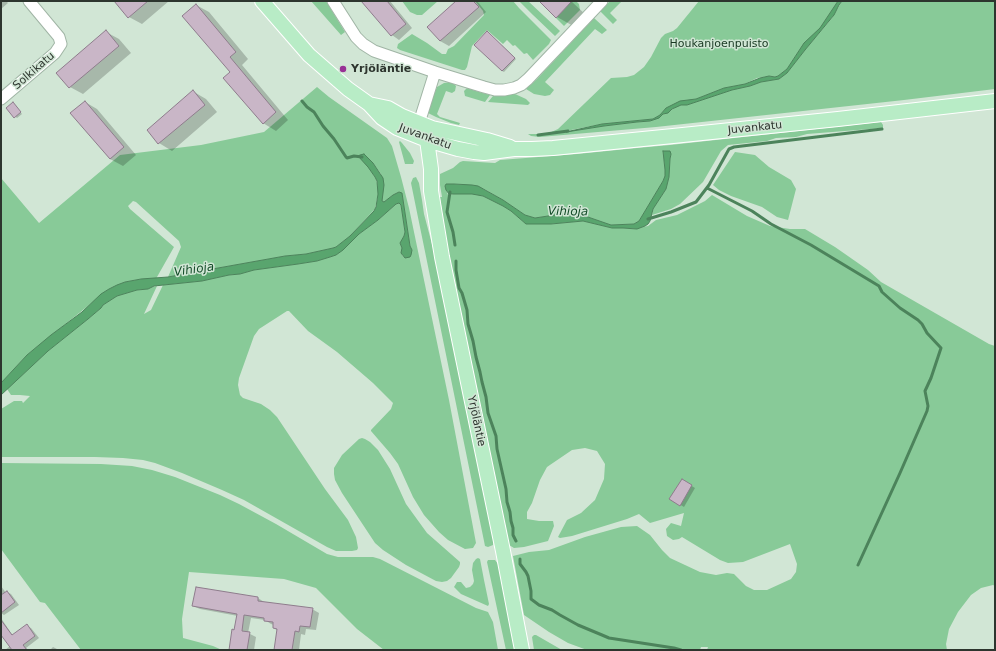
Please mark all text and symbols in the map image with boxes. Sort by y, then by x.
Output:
park label: Houkanjoenpuisto [669,37,769,51]
street label: Solkikatu [11,49,57,93]
place label: Yrjöläntie [351,62,411,76]
marker: Yrjöläntie [338,64,348,74]
street label: Juvankatu [727,119,783,137]
street label: Juvankatu [397,121,453,153]
water label: Vihioja [548,204,588,220]
water label: Vihioja [173,260,215,280]
street label: Yrjöläntie [464,394,488,448]

